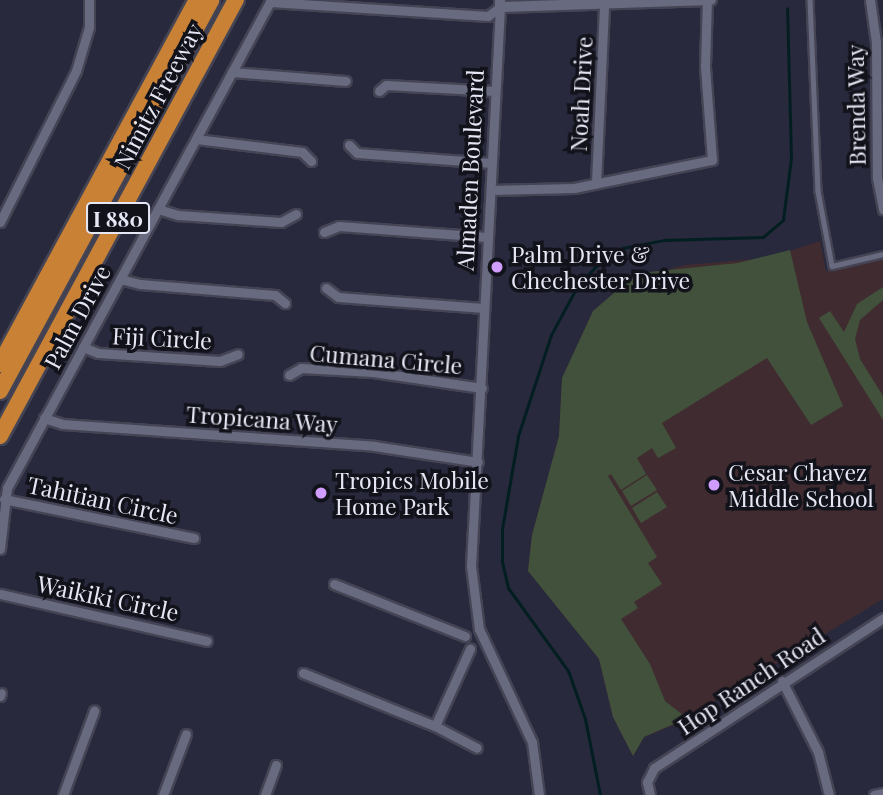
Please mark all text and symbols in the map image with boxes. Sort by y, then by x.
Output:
street label: Nimitz Freeway [108,18,208,174]
street label: Noah Drive [564,36,598,152]
street label: Brenda Way [841,44,871,166]
street label: Almaden Boulevard [451,69,489,271]
road number: I 880 [85,200,151,235]
place label: Palm Drive & Chechester Drive [511,240,691,294]
marker: Palm Drive & Chechester Drive [489,259,505,275]
street label: Palm Drive [38,260,116,374]
street label: Fiji Circle [111,322,213,354]
street label: Cumana Circle [308,339,464,379]
street label: Tropicana Way [185,400,339,438]
place label: Cesar Chavez Middle School [728,458,874,512]
place label: Tropics Mobile Home Park [335,466,489,520]
street label: Tahitian Circle [25,471,181,529]
marker: Cesar Chavez Middle School [706,477,722,493]
marker: Tropics Mobile Home Park [313,485,329,501]
street label: Waikiki Circle [35,570,181,626]
street label: Hop Ranch Road [672,622,830,740]

